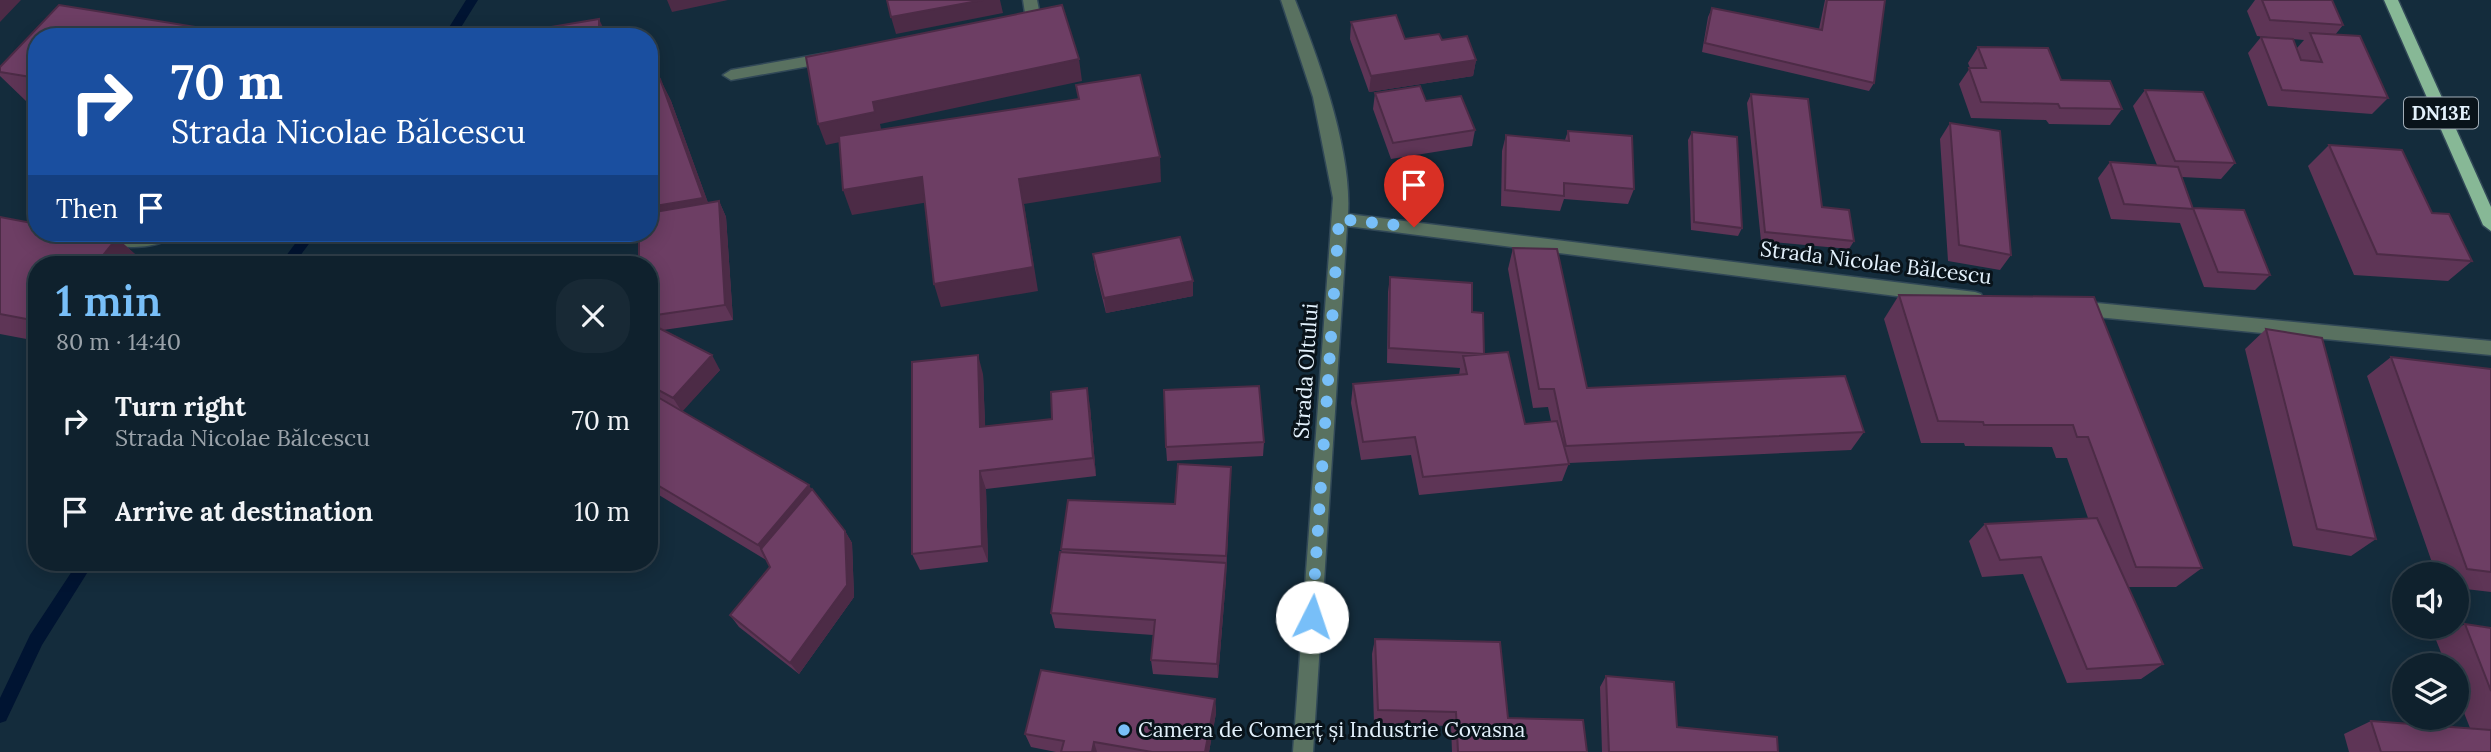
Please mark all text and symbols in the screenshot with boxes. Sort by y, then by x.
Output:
text: 70 m [171,50,283,112]
icon: right [56,56,147,147]
road number: DN13E [2404,97,2478,128]
text: Strada Nicolae Bălcescu [171,111,526,152]
pin [1384,155,1444,227]
icon: arrive [1395,166,1433,204]
icon: arrive [132,189,170,227]
text: Then [56,192,118,225]
street label: Strada Nicolae Bălcescu [1759,235,1993,290]
text: 1 min [56,274,161,328]
button: close [556,279,630,353]
street label: Strada Oltului [1287,302,1324,440]
text: 80 m · 14:40 [56,327,181,356]
text: Turn right [115,390,246,423]
icon: right [56,402,94,440]
text: 70 m [572,404,630,437]
text: Strada Nicolae Bălcescu [115,423,370,452]
icon: arrive [56,493,94,531]
text: Arrive at destination [115,495,373,528]
text: 10 m [574,495,630,528]
map controls [2392,562,2469,730]
button: sound [2392,562,2469,639]
position arrow [1275,580,1349,654]
button: layers [2392,653,2469,730]
place label: Camera de Comerț și Industrie Covasna [1138,716,1526,743]
marker: Camera de Comerț și Industrie Covasna [1116,722,1132,738]

